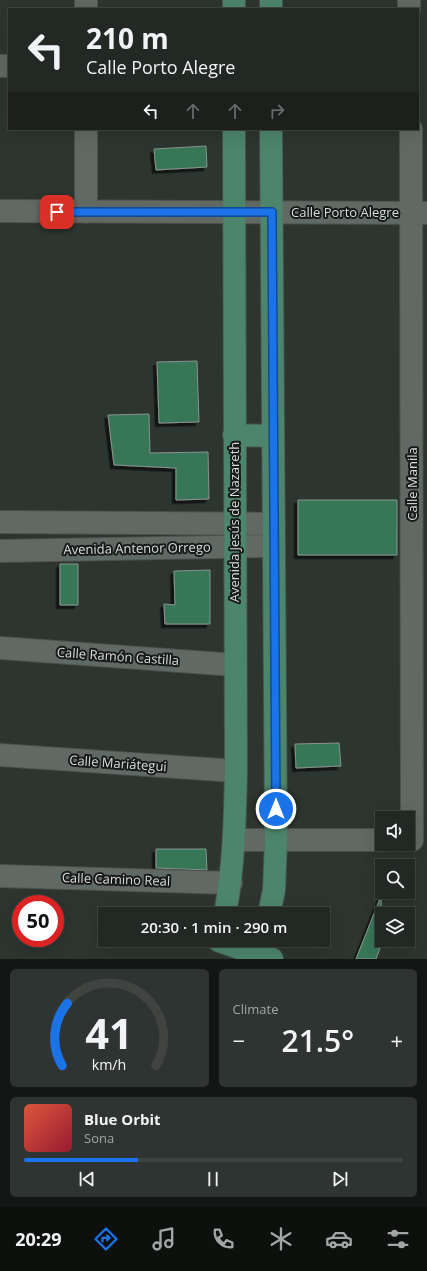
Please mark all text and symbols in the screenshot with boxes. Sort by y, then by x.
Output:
text: 210 m [86,19,169,57]
icon: left [20,24,72,76]
text: Calle Porto Alegre [86,55,235,79]
icon: left [140,100,162,122]
icon: ahead [182,100,204,122]
icon: ahead [224,100,246,122]
icon: right [266,100,288,122]
pin [40,195,74,229]
icon: arrive [46,201,68,223]
street label: Calle Porto Alegre [291,203,399,221]
street label: Avenida Jesús de Nazareth [225,442,243,602]
street label: Calle Manila [403,447,421,521]
street label: Avenida Antenor Orrego [63,538,211,558]
street label: Calle Ramón Castilla [56,643,180,669]
street label: Calle Mariátegui [69,751,167,775]
position arrow [255,788,297,830]
map controls [375,811,415,947]
button: sound [375,811,415,851]
button: search [375,859,415,899]
street label: Calle Camino Real [62,868,170,890]
speed limit sign: 50 [12,895,64,947]
button: layers [375,907,415,947]
text: 20:30 · 1 min · 290 m [141,917,287,937]
text: Climate [233,1000,278,1018]
text: 41 [85,1005,133,1061]
text: 21.5° [281,1020,354,1061]
text: − [233,1025,245,1055]
text: + [390,1025,403,1055]
text: km/h [92,1055,127,1074]
text: Blue Orbit [84,1109,161,1129]
text: Sona [84,1129,114,1147]
icon: previous [76,1168,98,1190]
icon: pause [202,1168,224,1190]
icon: next [329,1168,351,1190]
icon: directions [92,1225,120,1253]
icon: music [150,1225,178,1253]
icon: phone [209,1225,237,1253]
icon: climate [267,1225,295,1253]
icon: car [325,1225,353,1253]
icon: filters [384,1225,412,1253]
text: 20:29 [15,1227,62,1251]

